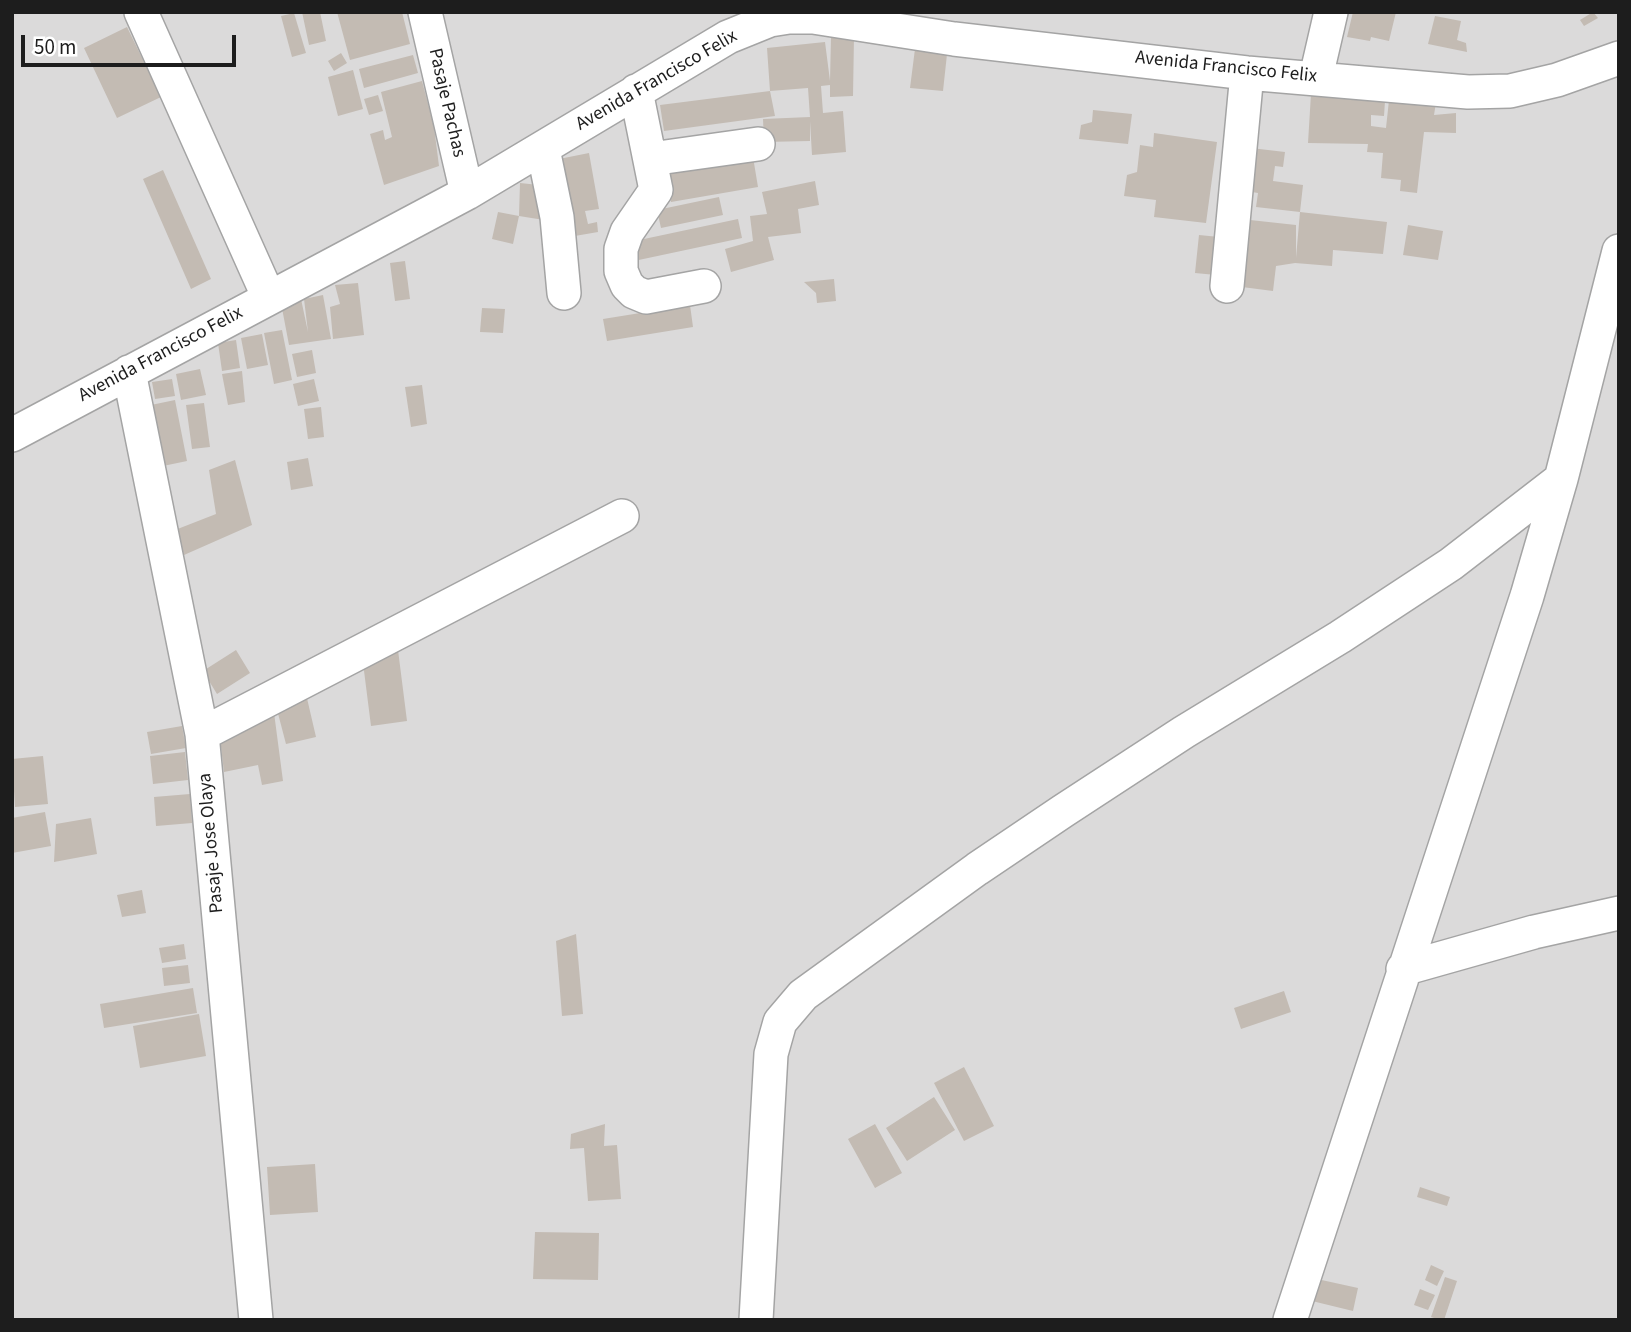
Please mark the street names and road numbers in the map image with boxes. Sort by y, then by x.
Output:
street label: Avenida Francisco Felix [572,25,742,137]
street label: Pasaje Pachas [422,46,470,160]
street label: Avenida Francisco Felix [1134,47,1318,89]
street label: Avenida Francisco Felix [75,302,247,408]
street label: Pasaje Jose Olaya [195,772,229,914]

